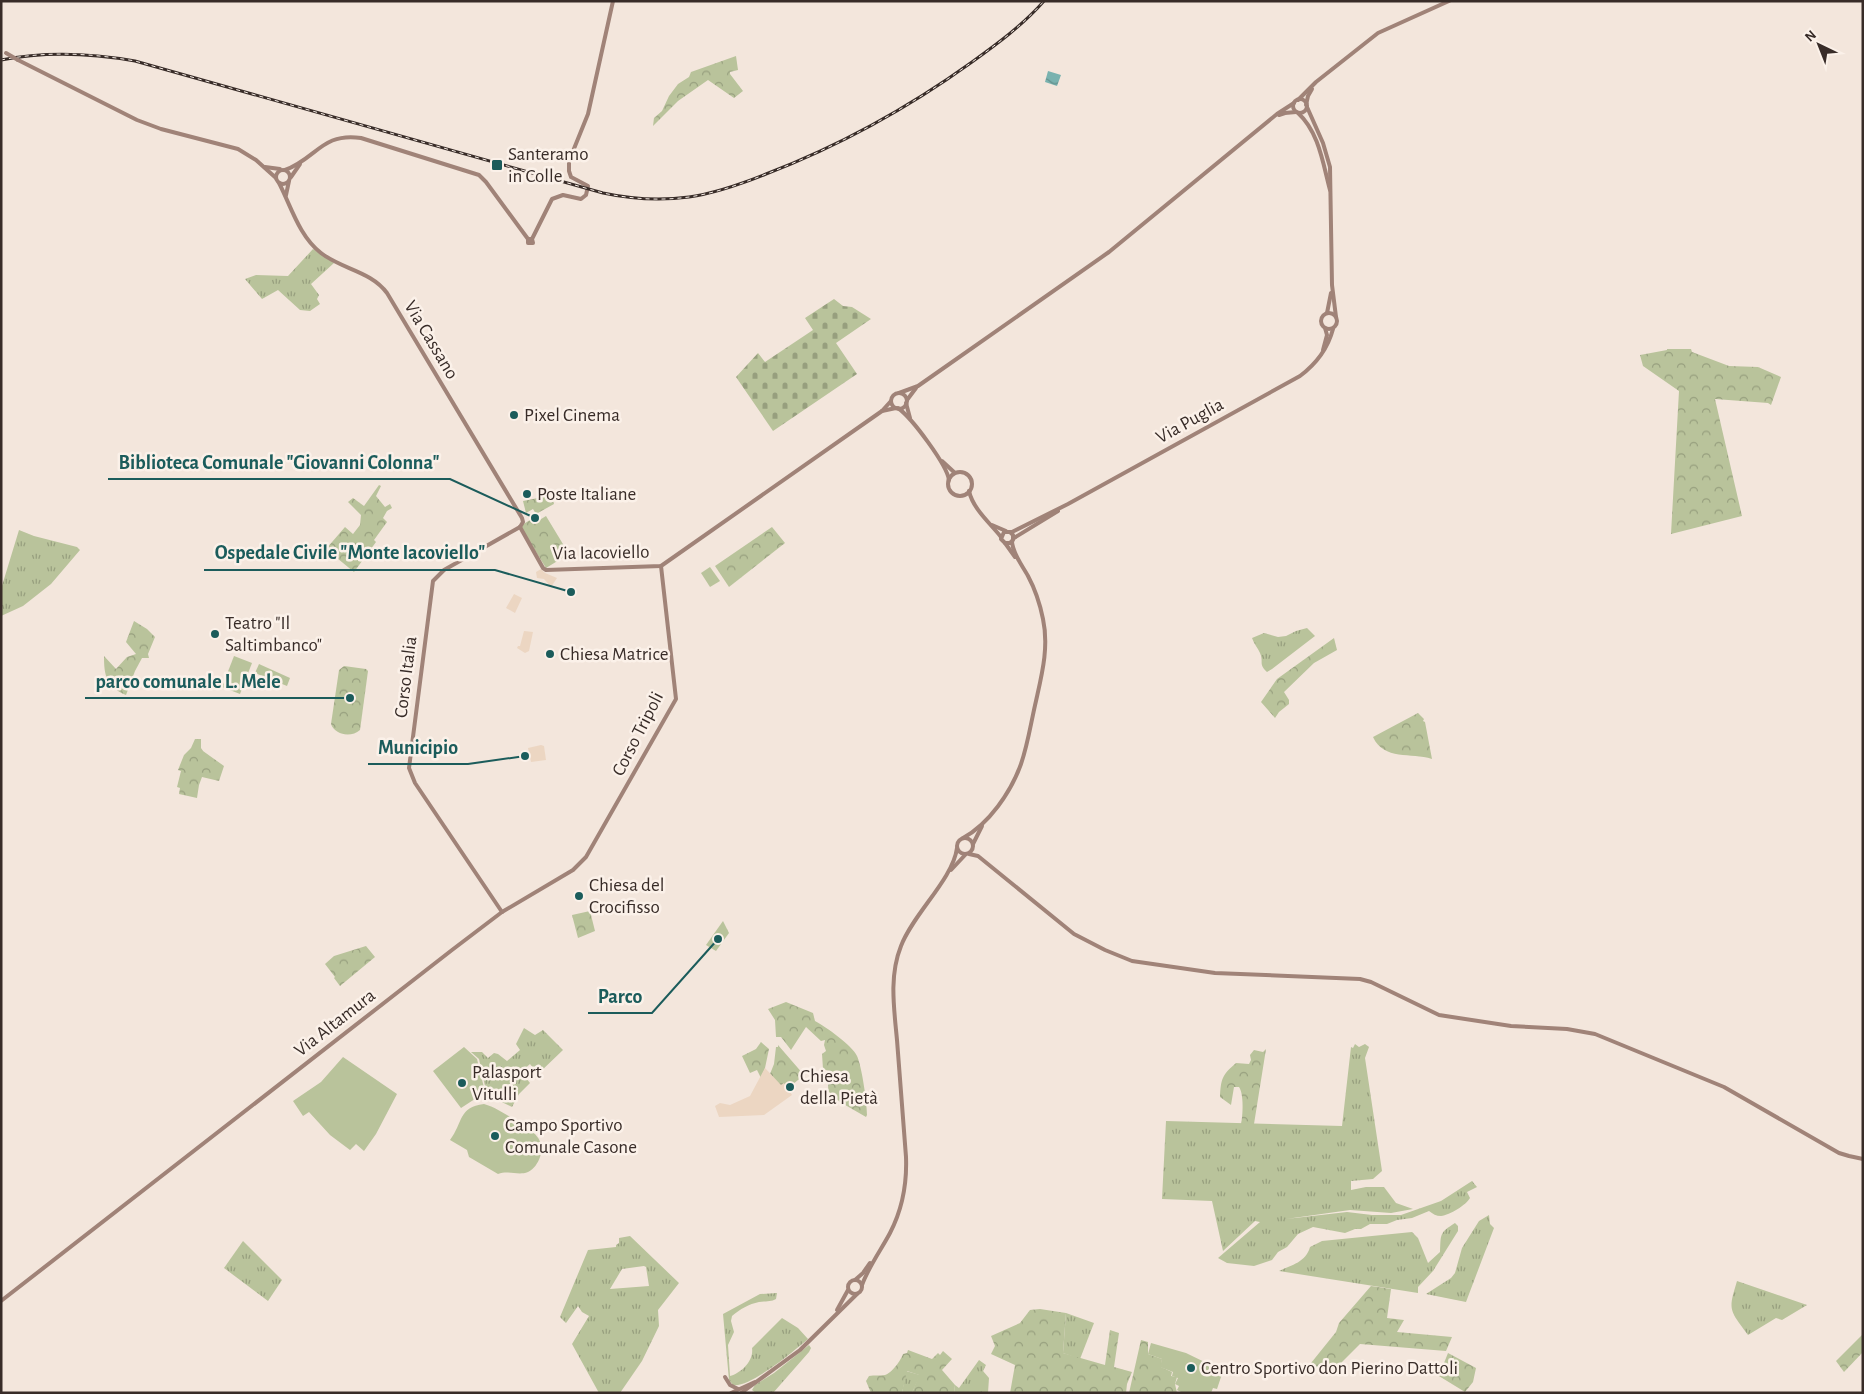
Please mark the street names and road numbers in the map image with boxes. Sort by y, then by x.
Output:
street label: Via Cassano [400,298,462,382]
street label: Via Puglia [1153,395,1227,447]
street label: Via Iacoviello [552,543,650,563]
street label: Corso Italia [392,635,420,719]
street label: Corso Tripoli [609,689,667,779]
street label: Via Altamura [291,986,379,1060]

